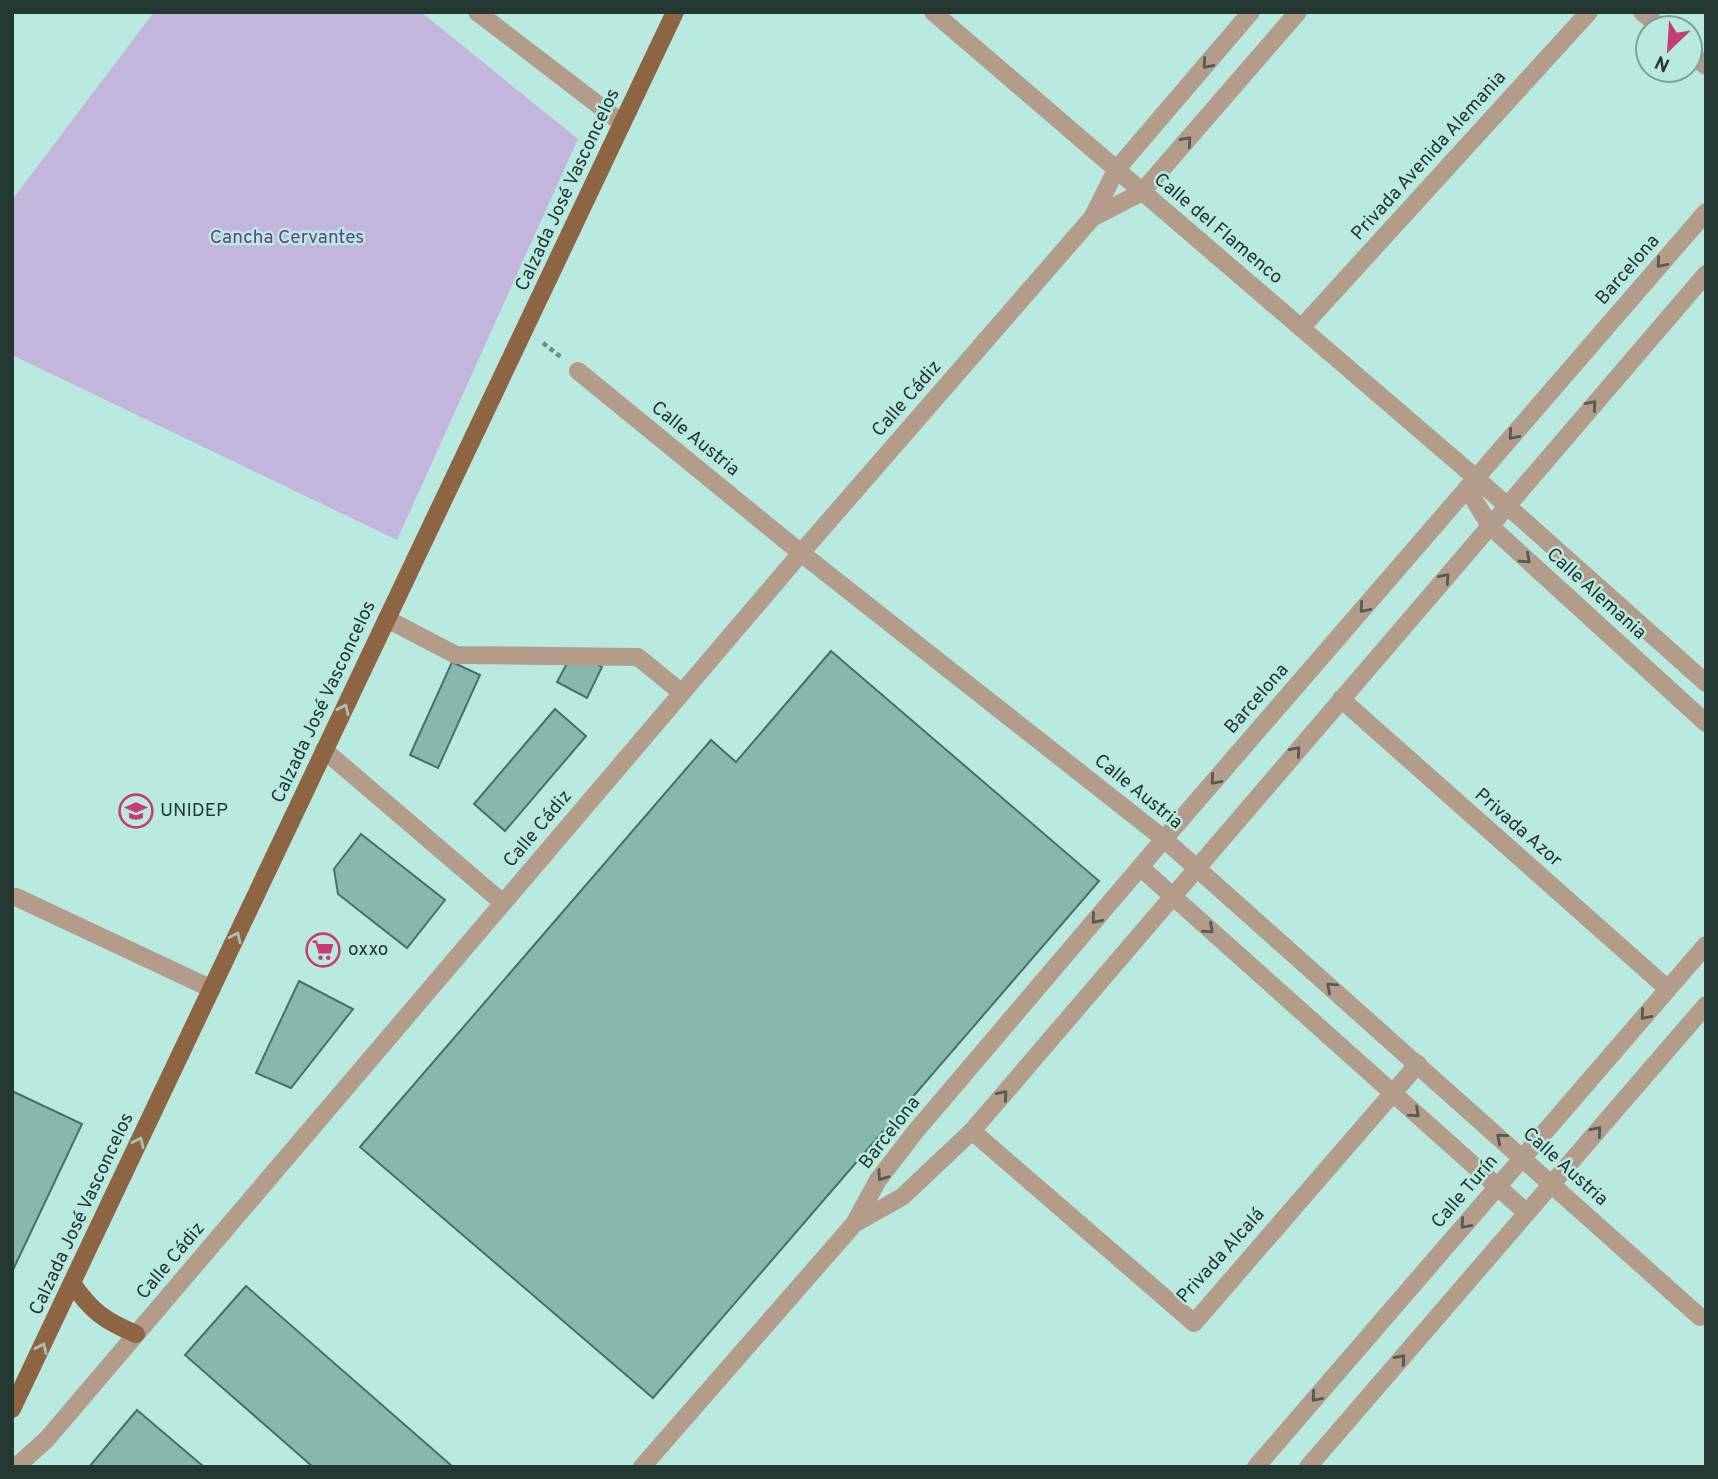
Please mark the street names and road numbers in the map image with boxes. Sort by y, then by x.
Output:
street label: Privada Avenida Alemania [1346,66,1512,246]
street label: Calzada José Vasconcelos [510,85,626,295]
street label: Calle del Flamenco [1149,168,1287,290]
street label: Barcelona [1591,230,1665,310]
street label: Calle Cádiz [867,356,947,442]
street label: Calle Austria [646,396,744,482]
street label: Calle Alemania [1541,543,1651,645]
street label: Calzada José Vasconcelos [266,597,382,807]
street label: Barcelona [1220,659,1294,739]
street label: Calle Austria [1089,749,1187,835]
street label: Privada Azor [1469,783,1567,873]
street label: Calle Cádiz [498,785,578,873]
street label: Barcelona [854,1092,926,1174]
street label: Calzada José Vasconcelos [24,1109,140,1319]
street label: Calle Austria [1517,1122,1613,1212]
street label: Calle Turín [1426,1150,1504,1234]
street label: Privada Alcalá [1172,1203,1270,1309]
street label: Calle Cádiz [131,1217,211,1305]

